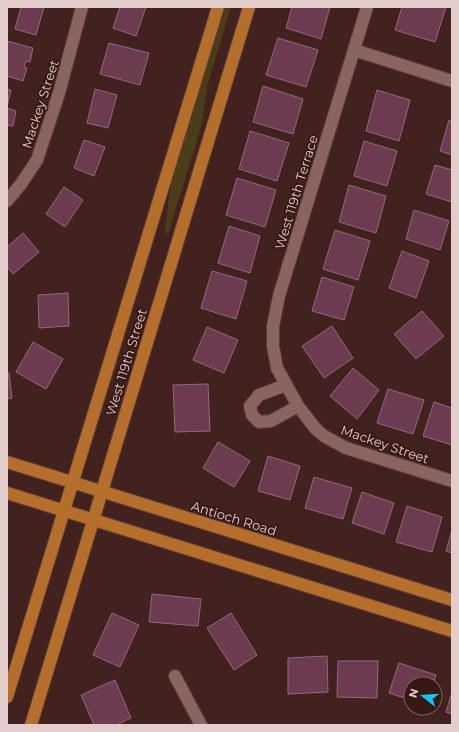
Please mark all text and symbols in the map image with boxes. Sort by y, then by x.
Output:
street label: Mackey Street [18,58,62,150]
street label: West 119th Terrace [271,133,321,251]
street label: West 119th Street [102,307,150,417]
street label: Mackey Street [339,421,431,467]
street label: Antioch Road [189,497,279,539]
north arrow [403,676,443,716]
text: N [405,687,421,699]

